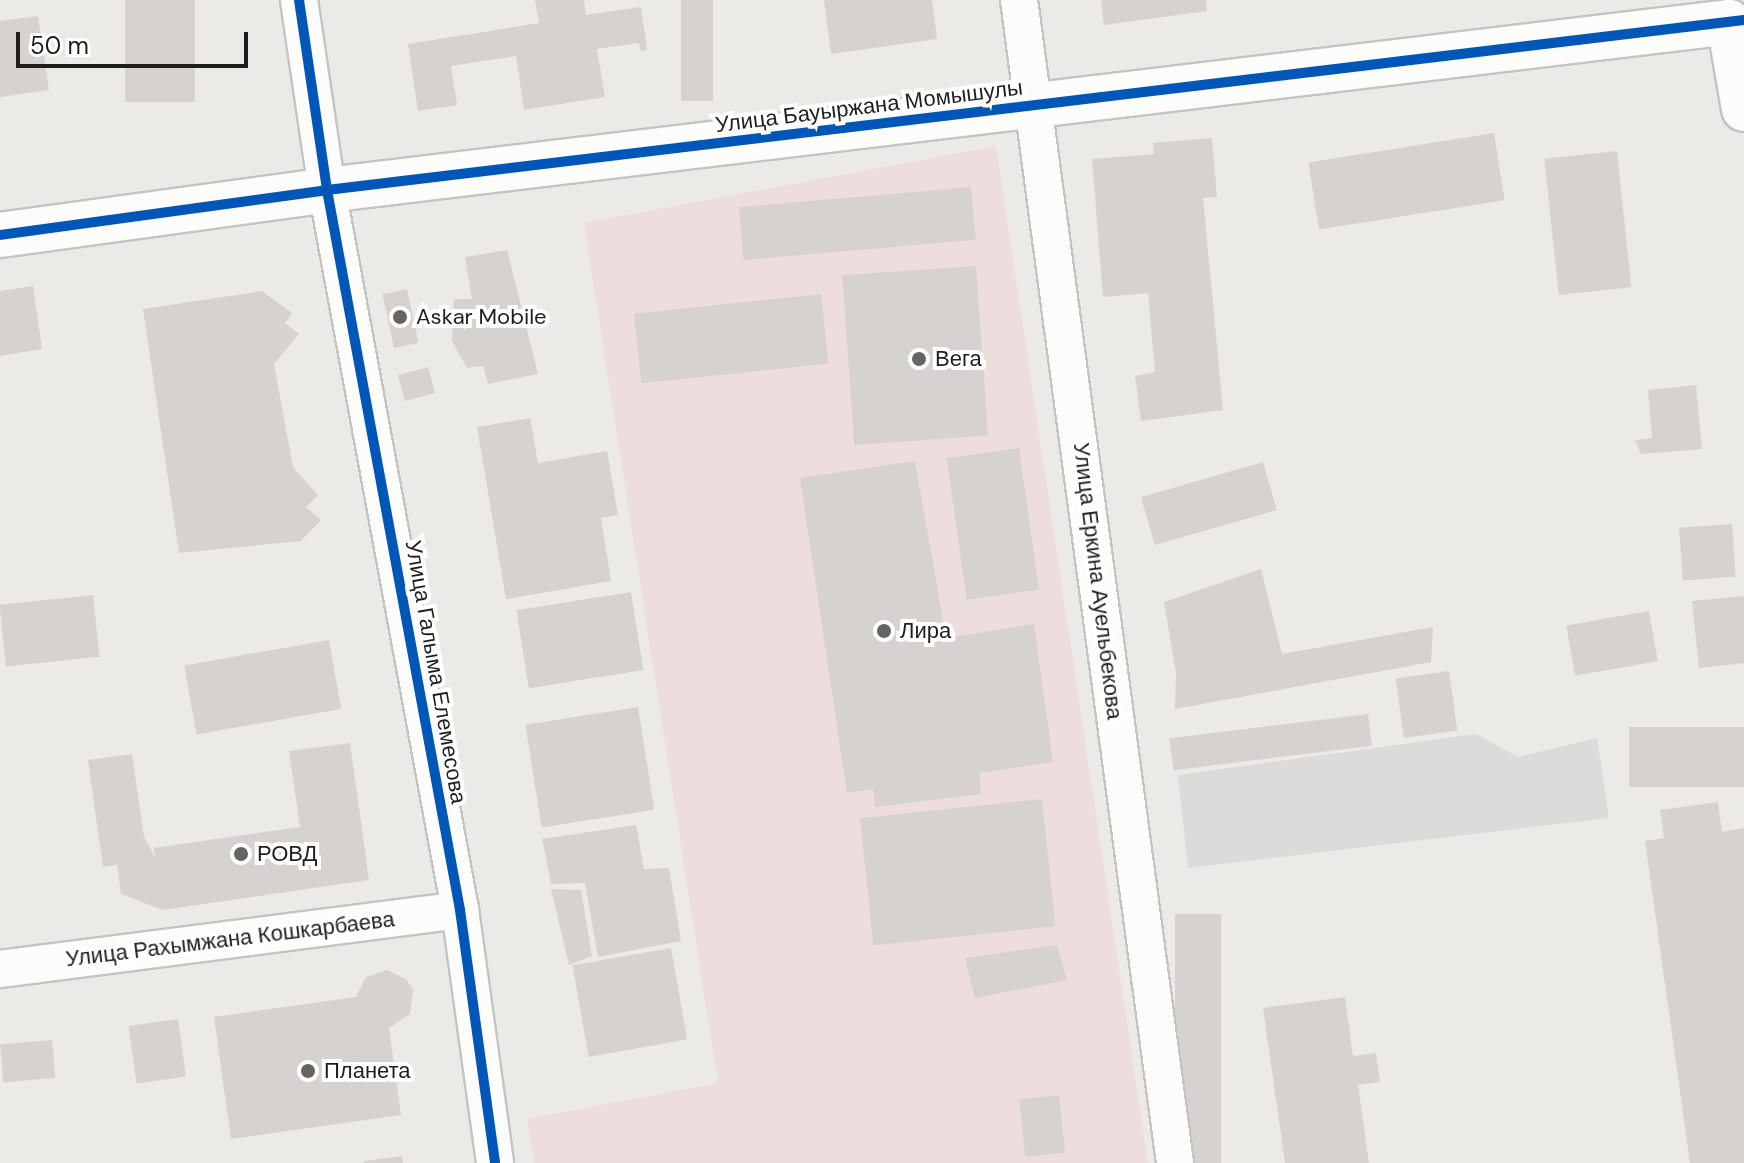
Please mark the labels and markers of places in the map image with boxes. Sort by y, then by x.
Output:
place label: Askar Mobile [416,304,547,330]
marker: Askar Mobile [391,308,409,326]
place label: Вега [935,346,982,372]
marker: Вега [910,350,928,368]
place label: Лира [900,618,951,644]
marker: Лира [875,622,893,640]
place label: РОВД [257,841,317,867]
marker: РОВД [232,845,250,863]
place label: Планета [324,1058,411,1084]
marker: Планета [299,1062,317,1080]

